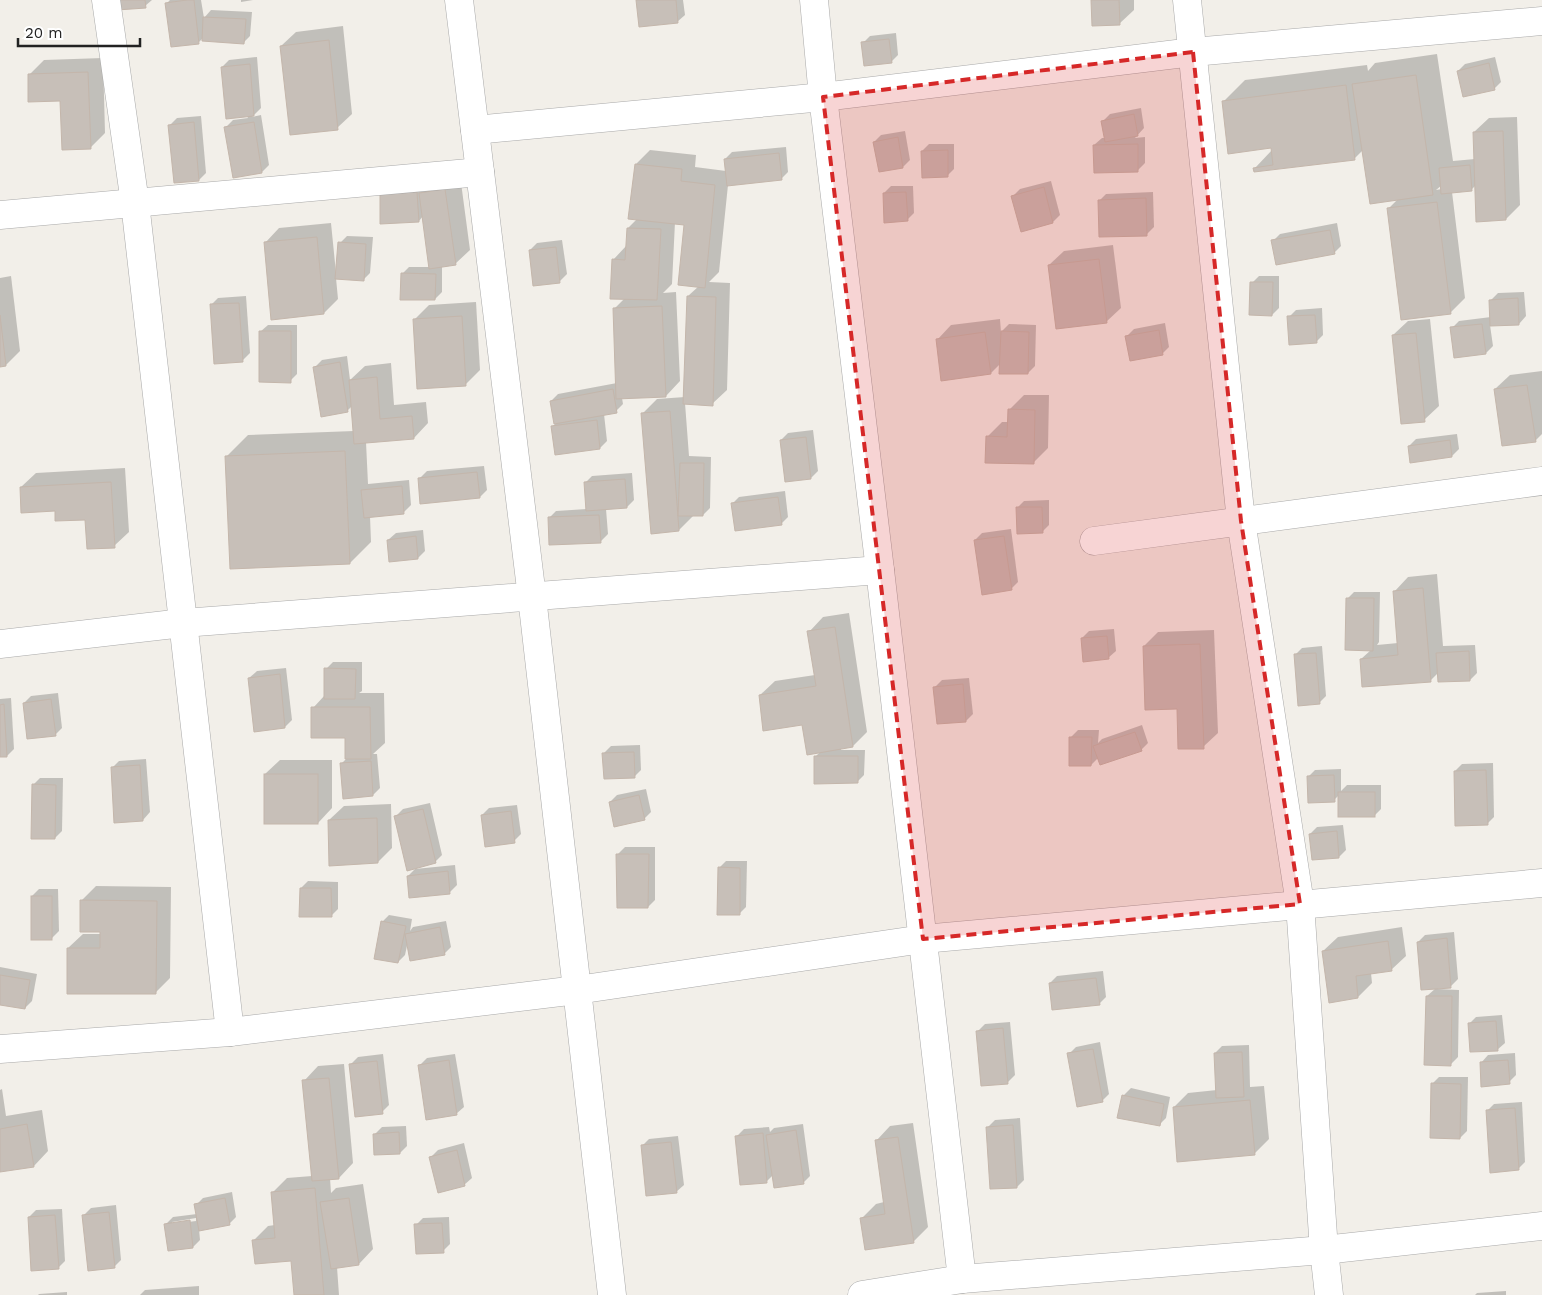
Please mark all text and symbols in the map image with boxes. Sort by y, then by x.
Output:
scale bar [18,15,140,47]
text: 20 m [25,24,63,42]

